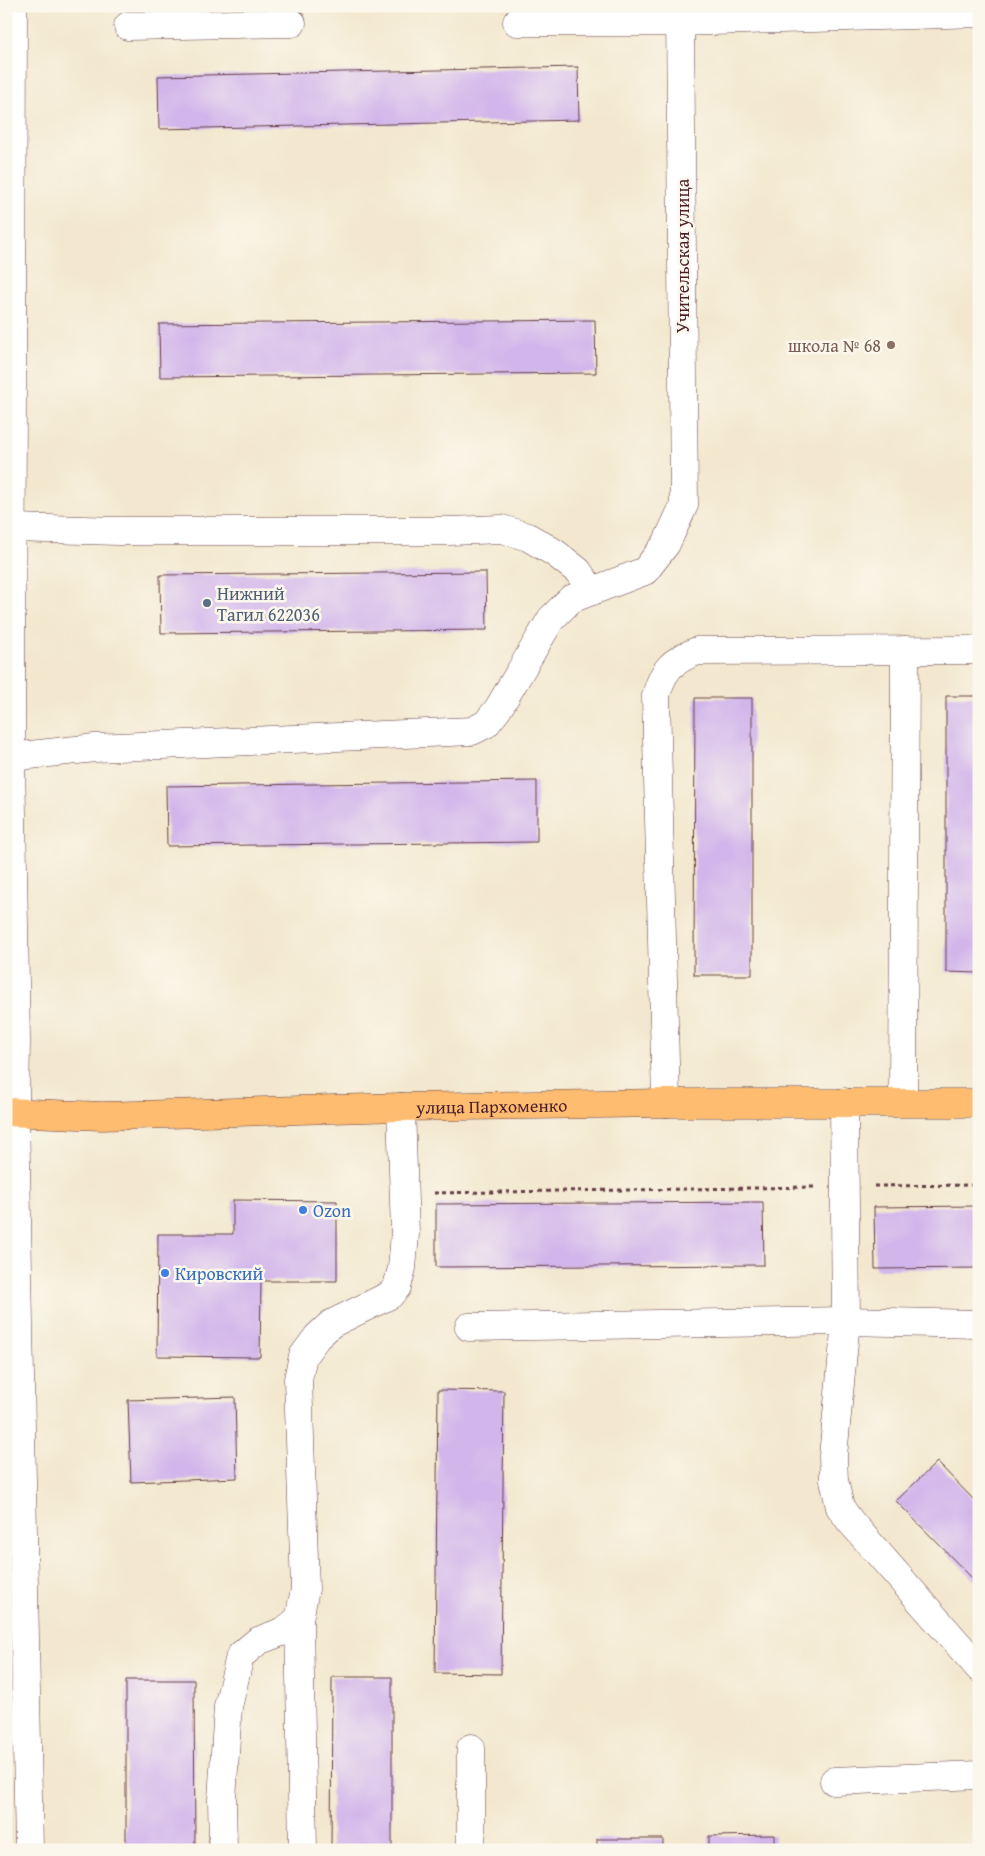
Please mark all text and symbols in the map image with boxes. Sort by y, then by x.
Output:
street label: Учительская улица [669,178,696,333]
place label: школа № 68 [788,332,881,359]
marker: школа № 68 [885,339,897,351]
place label: Нижний Тагил 622036 [217,580,320,628]
marker: Нижний Тагил 622036 [201,597,213,609]
street label: улица Пархоменко [415,1091,568,1120]
place label: Ozon [313,1197,351,1224]
marker: Ozon [297,1204,309,1216]
place label: Кировский [175,1260,264,1287]
marker: Кировский [159,1267,171,1279]

